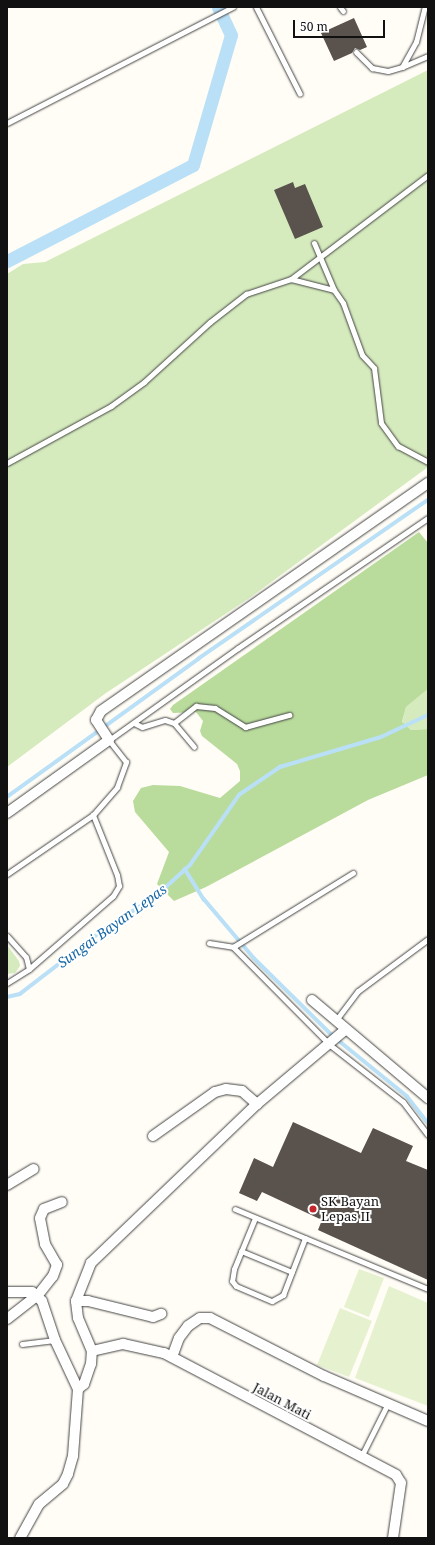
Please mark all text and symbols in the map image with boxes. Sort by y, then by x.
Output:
scale bar [295,12,387,38]
text: 50 m [300,18,328,35]
water label: Sungai Bayan Lepas [54,881,170,971]
place label: SK Bayan Lepas II [321,1194,379,1225]
marker: SK Bayan Lepas II [308,1204,318,1214]
street label: Jalan Mati [250,1379,314,1423]

